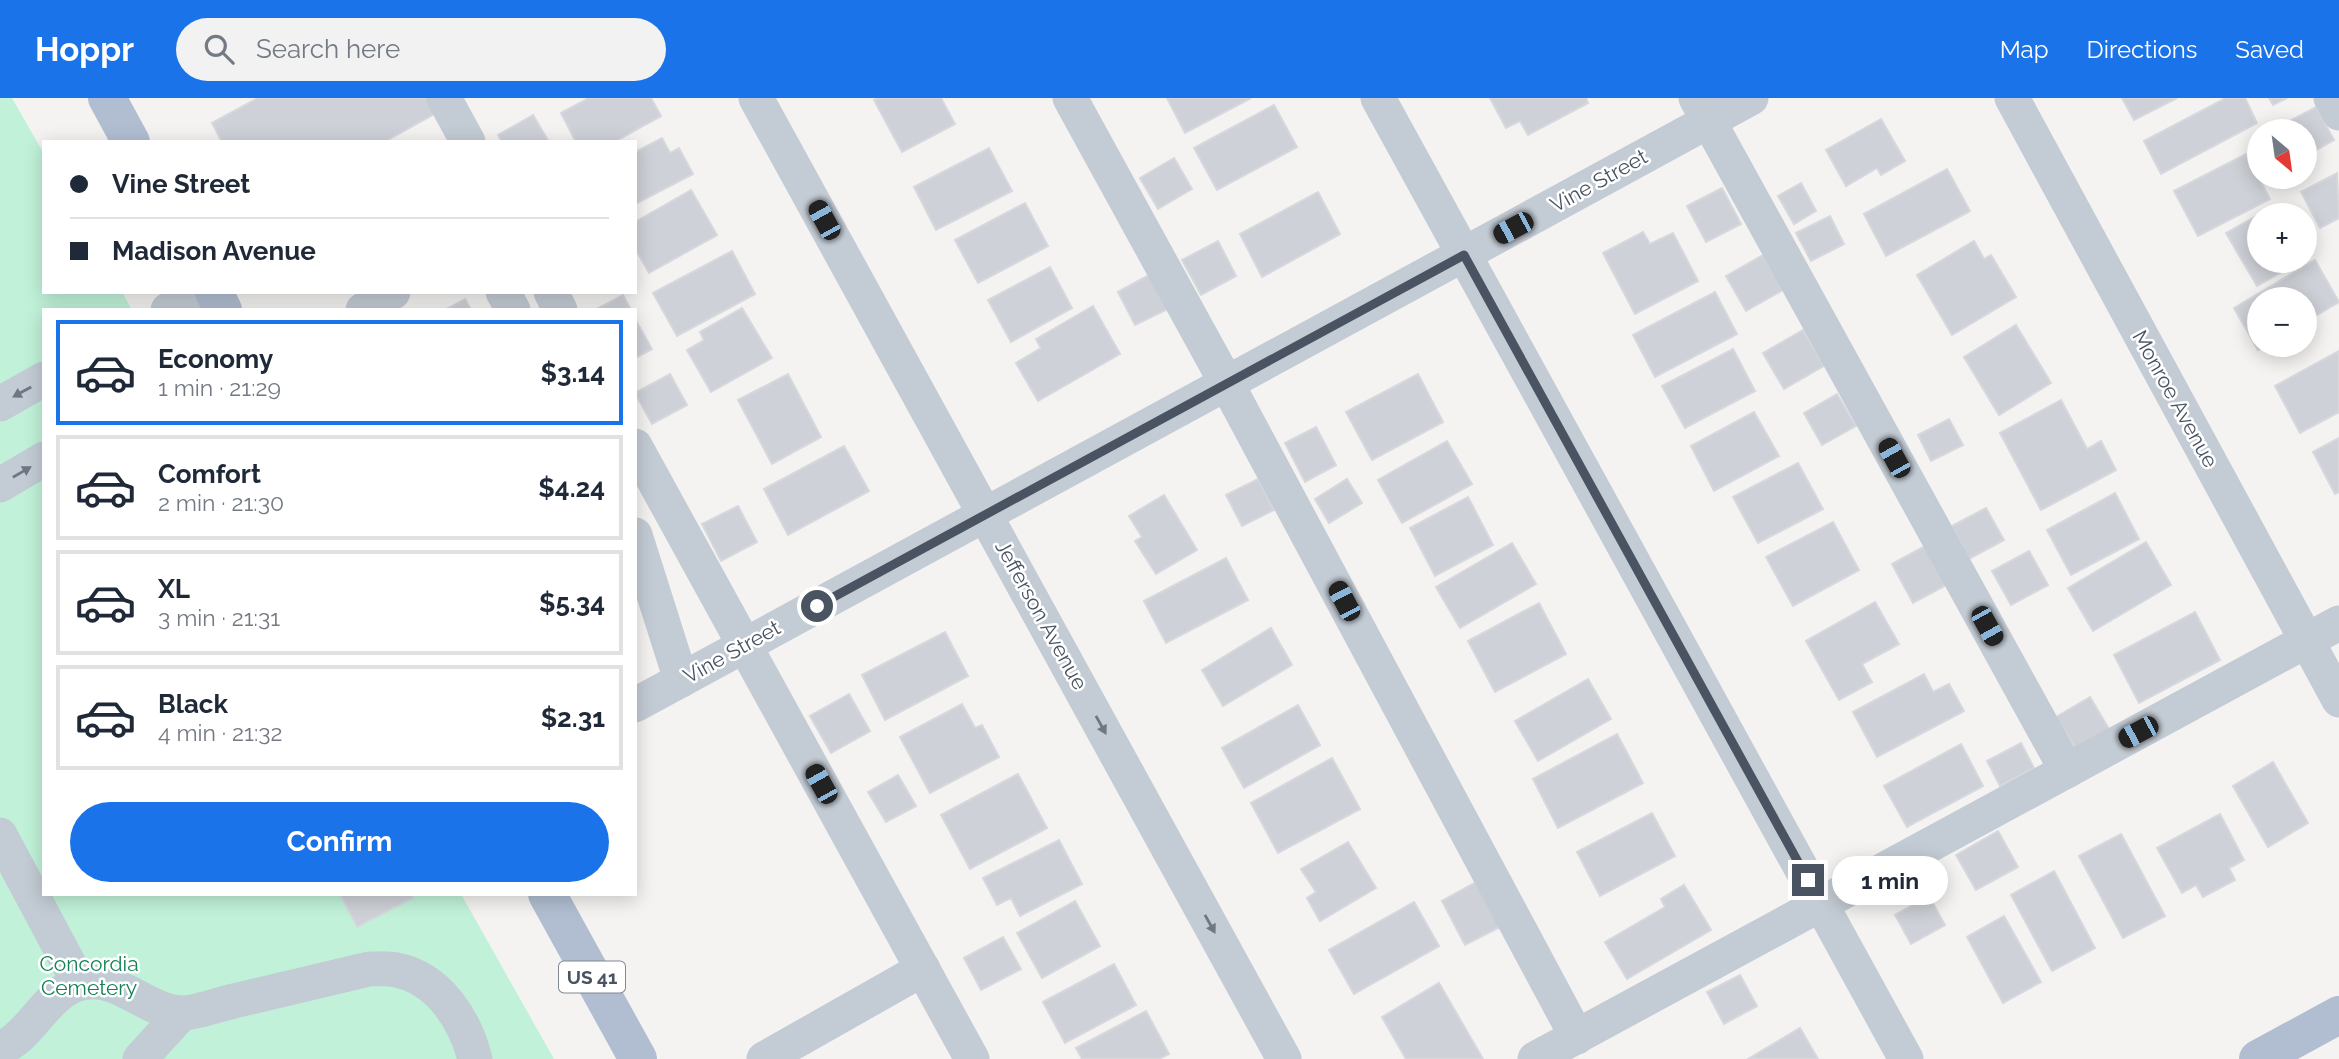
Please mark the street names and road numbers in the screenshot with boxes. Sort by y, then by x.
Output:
street label: Vine Street [1546,144,1652,217]
street label: Monroe Avenue [2127,326,2224,472]
street label: Jefferson Avenue [990,536,1093,694]
street label: Vine Street [679,615,785,688]
road number: US 41 [559,962,625,992]

